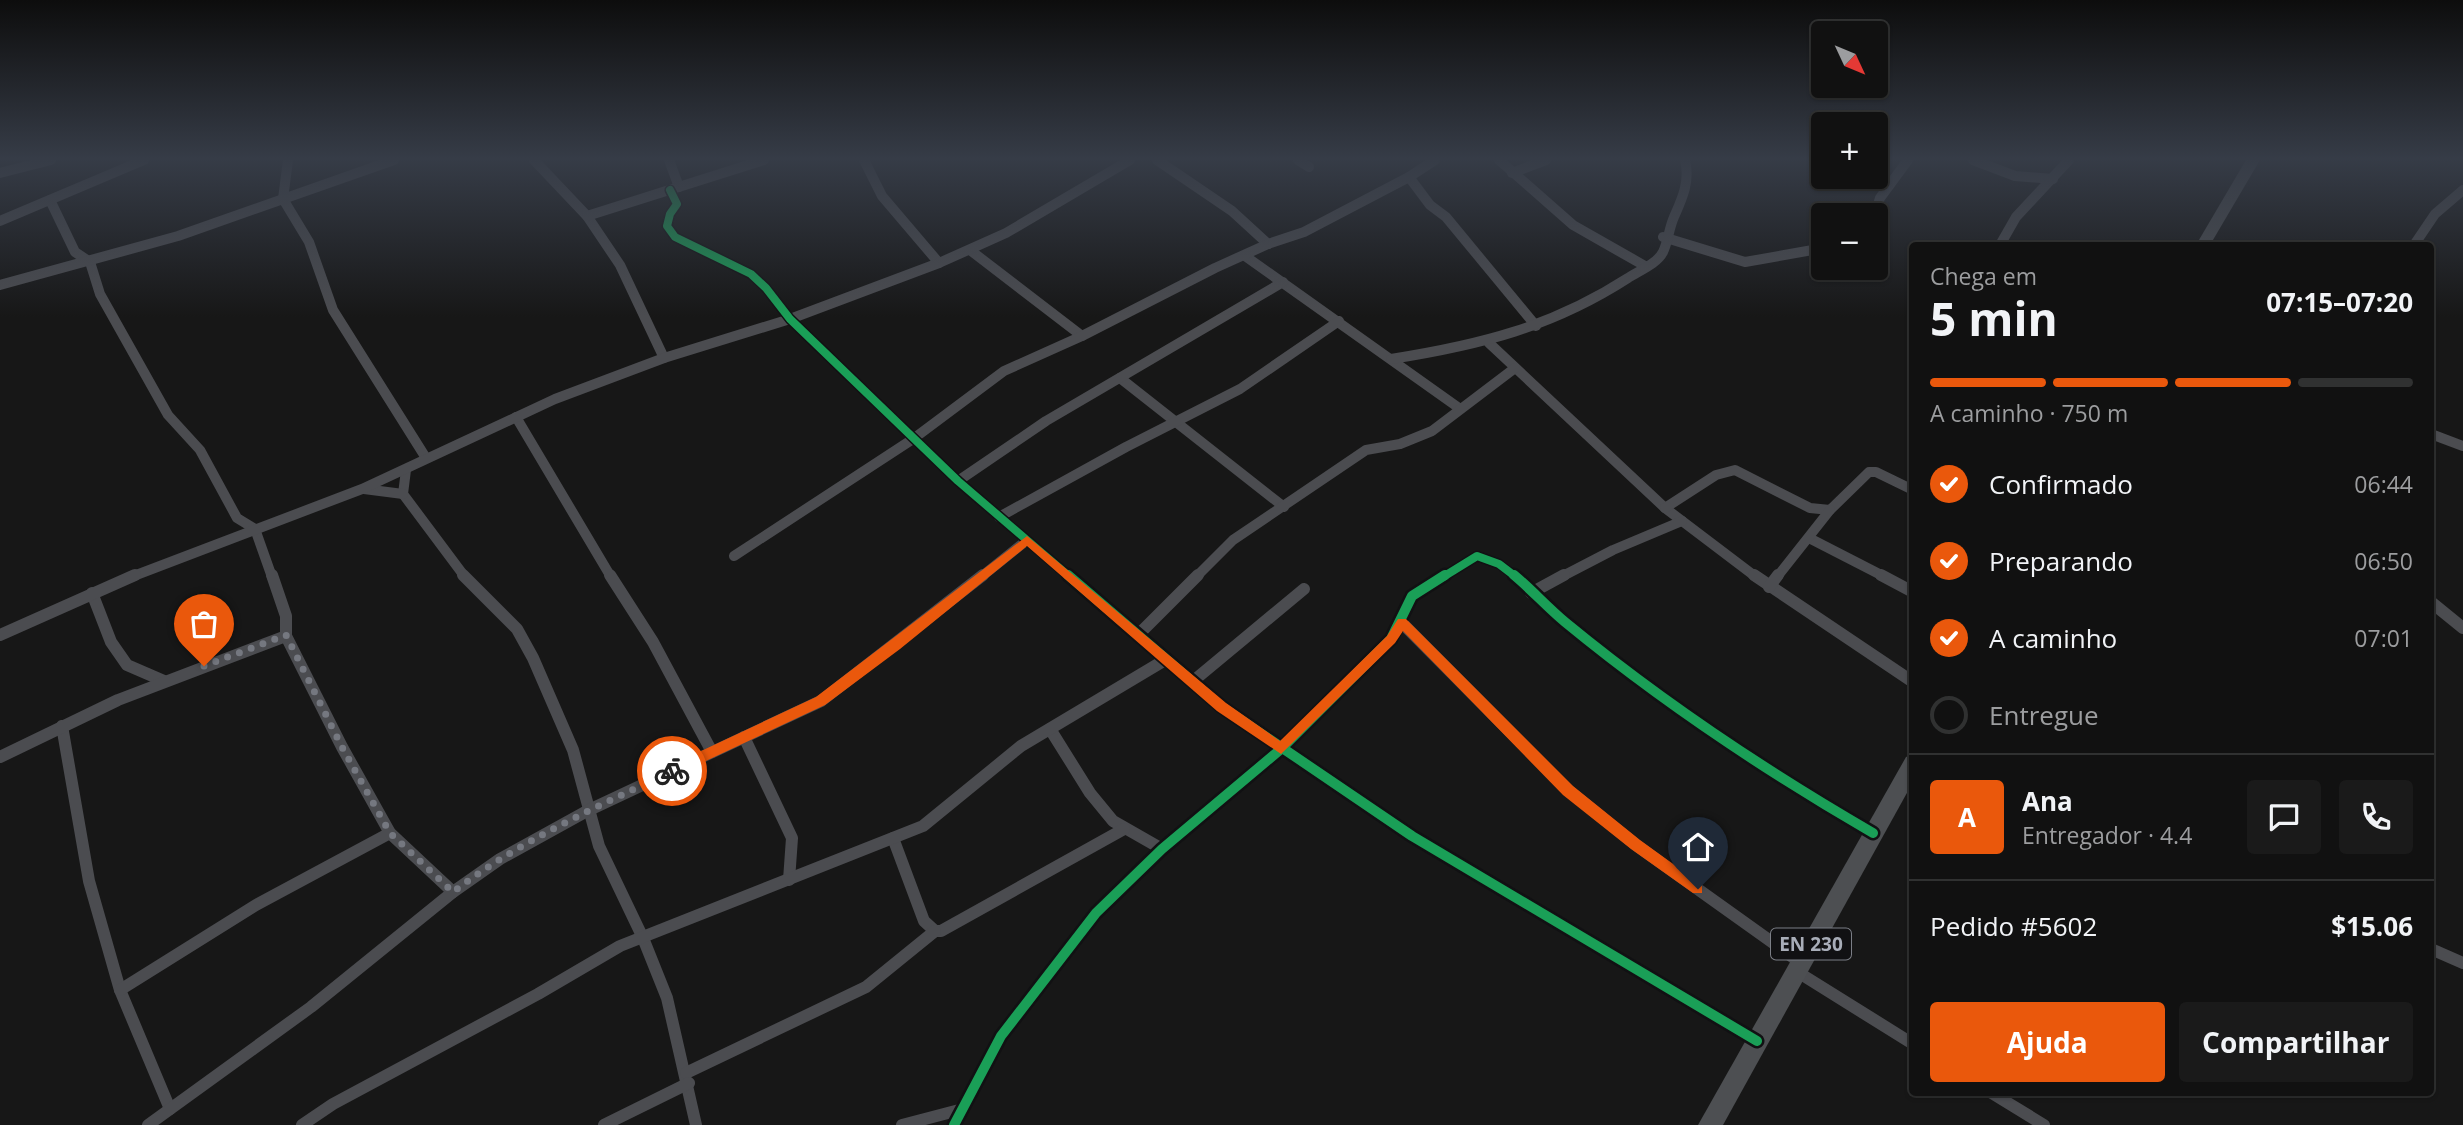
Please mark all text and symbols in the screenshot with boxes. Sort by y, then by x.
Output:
north arrow [1811,21,1888,98]
map controls [1811,21,1888,280]
button: + [1811,112,1888,189]
button: − [1811,203,1888,280]
text: Chega em [1930,260,2037,292]
text: 07:15–07:20 [2266,284,2413,320]
text: 5 min [1930,287,2058,349]
text: A caminho · 750 m [1930,397,2128,429]
icon: check [1930,465,1968,503]
text: Confirmado [1989,466,2133,502]
text: 06:44 [2354,468,2413,500]
icon: check [1930,542,1968,580]
text: Preparando [1989,543,2133,579]
text: 06:50 [2354,545,2413,577]
pin [174,594,234,666]
icon: bag [185,605,223,643]
icon: check [1930,619,1968,657]
text: A caminho [1989,620,2117,656]
text: 07:01 [2354,622,2413,654]
text: Entregue [1989,697,2099,733]
courier [637,736,707,806]
icon: bike [653,752,691,790]
button: chat [2247,780,2321,854]
button: phone [2339,780,2413,854]
text: Ana [2022,783,2073,819]
text: A [1958,799,1976,835]
pin [1668,817,1728,889]
text: Entregador · 4.4 [2022,819,2192,851]
icon: home [1679,828,1717,866]
text: Pedido #5602 [1930,908,2097,944]
text: $15.06 [2331,908,2413,944]
road number: EN 230 [1771,928,1851,960]
button: Ajuda [1930,1002,2165,1082]
button: Compartilhar [2179,1002,2413,1082]

